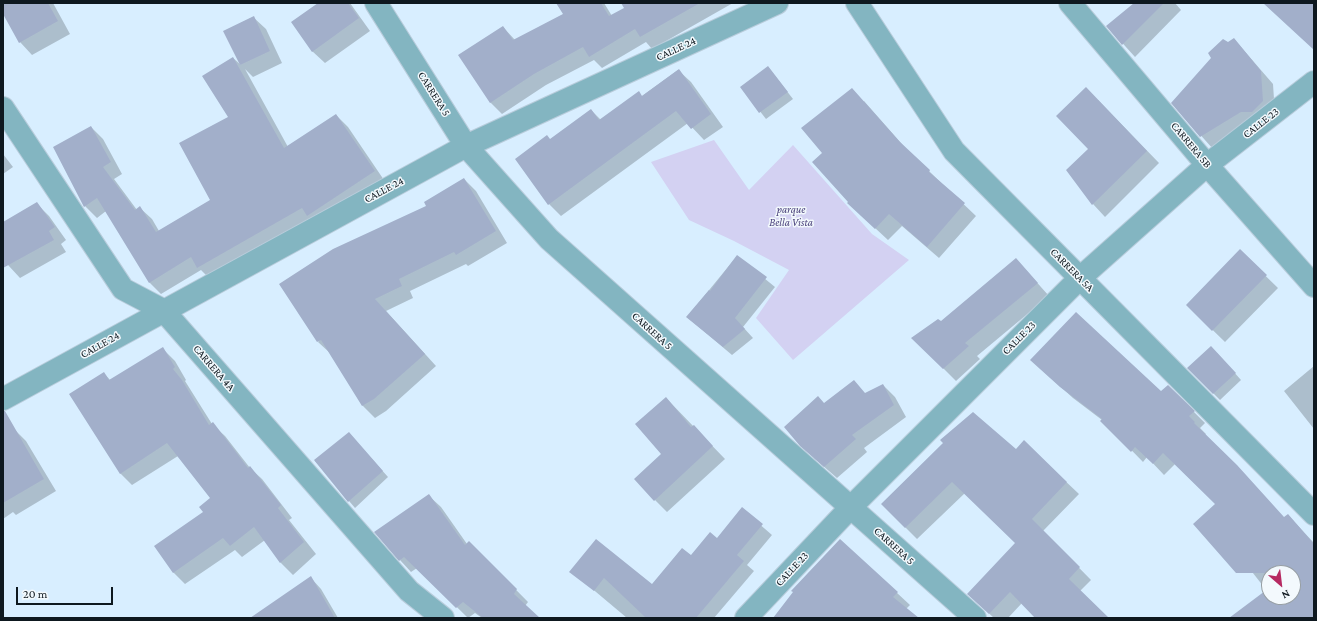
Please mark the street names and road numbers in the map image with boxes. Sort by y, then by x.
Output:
street label: CALLE 24 [654,34,698,64]
street label: CARRERA 5 [415,69,453,119]
street label: CALLE 23 [1240,105,1282,141]
street label: CARRERA 5B [1168,119,1214,171]
street label: CALLE 24 [362,174,406,206]
street label: CARRERA 5A [1047,245,1097,295]
street label: CARRERA 5 [629,309,675,353]
street label: CALLE 23 [999,318,1039,358]
street label: CALLE 24 [78,329,122,361]
street label: CARRERA 4A [190,342,238,394]
street label: CARRERA 5 [871,524,917,568]
street label: CALLE 23 [773,549,811,589]

